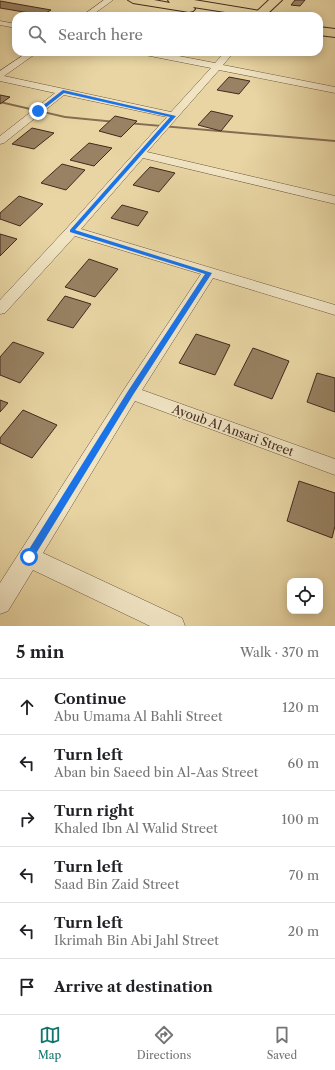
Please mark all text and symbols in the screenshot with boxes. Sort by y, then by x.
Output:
search box [12,12,323,56]
icon: search [26,23,48,45]
text: Search here [58,25,143,44]
route end [29,102,47,120]
street label: Ayoub Al Ansari Street [169,401,297,459]
route start [20,548,38,566]
map controls [287,578,323,614]
button: locate [287,578,323,614]
text: 5 min [16,642,64,662]
text: Walk · 370 m [240,644,319,660]
text: Continue [54,689,126,708]
icon: ahead [16,696,38,718]
text: 120 m [282,699,319,715]
text: Abu Umama Al Bahli Street [54,708,223,724]
text: Turn left [54,745,123,764]
icon: left [16,752,38,774]
text: 60 m [288,755,319,771]
text: Aban bin Saeed bin Al-Aas Street [54,764,258,780]
text: Turn right [54,801,134,820]
icon: right [16,808,38,830]
text: 100 m [281,811,319,827]
text: Khaled Ibn Al Walid Street [54,820,218,836]
text: Turn left [54,857,123,876]
icon: left [16,864,38,886]
text: 70 m [289,867,319,883]
text: Saad Bin Zaid Street [54,876,179,892]
text: Turn left [54,913,123,932]
icon: left [16,920,38,942]
text: 20 m [288,923,319,939]
text: Ikrimah Bin Abi Jahl Street [54,932,219,948]
icon: arrive [16,976,38,998]
text: Arrive at destination [54,977,213,996]
tab: Map [38,1024,61,1062]
tab: Directions [137,1024,191,1062]
tab: Saved [267,1024,297,1062]

